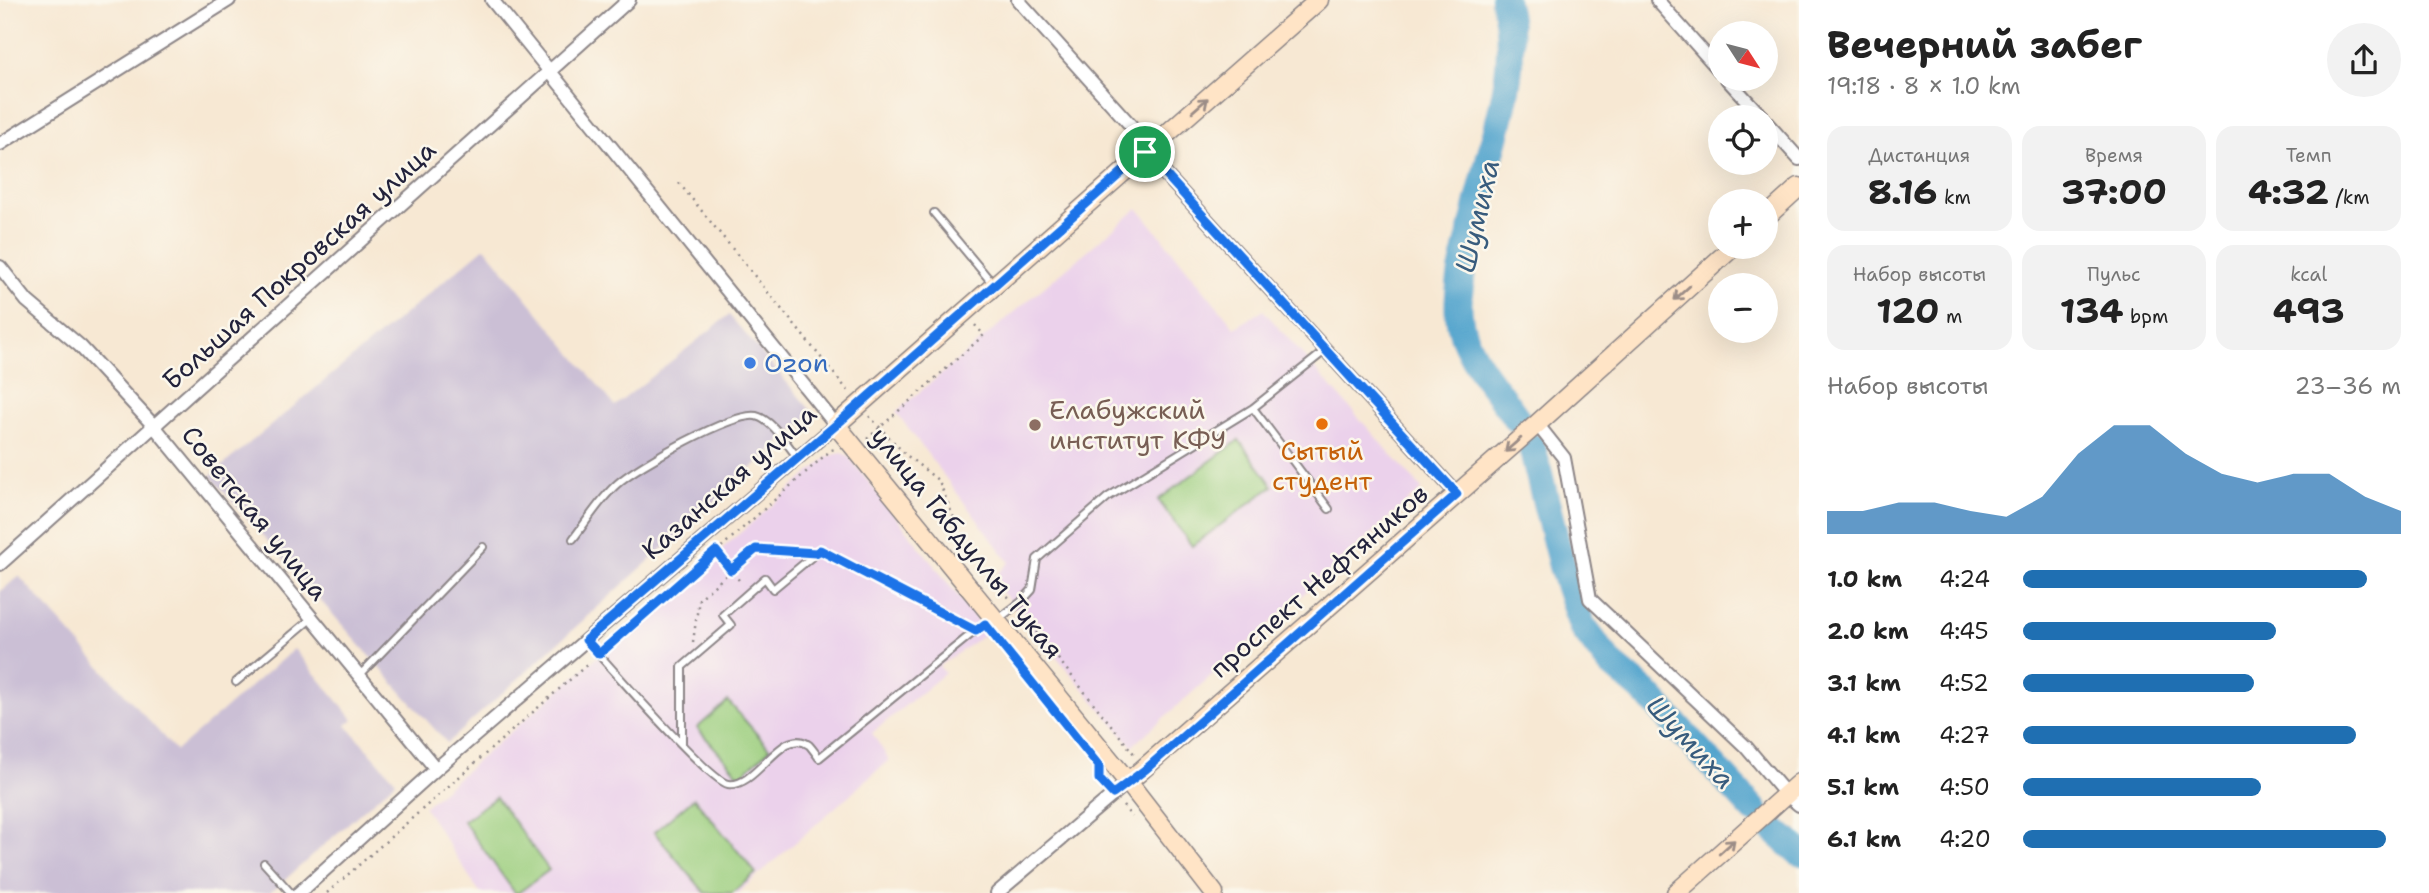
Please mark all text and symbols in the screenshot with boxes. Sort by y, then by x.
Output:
text: Вечерний забег [1827,19,2142,70]
north arrow [1708,21,1778,91]
map controls [1708,21,1778,343]
button: share [2327,23,2401,97]
text: 19:18 · 8 × 1.0 km [1827,71,2021,101]
one-way arrow [1191,97,1209,113]
button: locate [1708,105,1778,175]
pin [1115,122,1175,182]
street label: Большая Покровская улица [154,132,443,397]
icon: arrive [1126,133,1164,171]
text: Дистанция [1868,143,1970,168]
text: Время [2085,143,2143,168]
text: Темп [2286,143,2332,168]
water label: Шумиха [1446,156,1508,276]
text: 8.16 [1868,168,1938,215]
text: 37:00 [2061,168,2167,215]
text: 4:32 [2248,168,2329,215]
text: km [1938,185,1971,210]
text: /km [2329,185,2370,210]
button: + [1708,189,1778,259]
text: Набор высоты [1853,262,1986,287]
text: Пульс [2087,262,2141,287]
text: kcal [2290,262,2327,287]
button: − [1708,273,1778,343]
one-way arrow [1674,284,1691,301]
text: 120 [1876,287,1939,334]
text: 134 [2060,287,2124,334]
text: 493 [2273,287,2345,334]
text: m [1939,304,1962,329]
text: bpm [2124,304,2168,329]
place label: Ozon [764,345,829,380]
marker: Ozon [742,355,758,371]
text: Набор высоты [1827,371,1988,401]
text: 23–36 m [2295,371,2401,401]
place label: Елабужский институт КФУ [1049,392,1226,457]
street label: Казанская улица [634,396,823,567]
marker: Сытый студент [1314,416,1330,432]
marker: Елабужский институт КФУ [1027,417,1043,433]
street label: Советская улица [174,418,337,607]
street label: улица Габдуллы Тукая [863,420,1072,666]
place label: Сытый студент [1272,433,1373,498]
one-way arrow [1504,437,1522,453]
street label: проспект Нефтяников [1202,476,1435,685]
text: 1.0 km [1827,564,1902,594]
text: 4:24 [1939,564,1990,594]
text: 2.0 km [1827,616,1909,646]
text: 4:45 [1939,616,1989,646]
text: 3.1 km [1827,668,1901,698]
text: 4:52 [1939,668,1989,698]
water label: Шумиха [1638,687,1744,797]
text: 4.1 km [1827,720,1900,750]
text: 4:27 [1939,720,1990,750]
text: 5.1 km [1827,772,1899,802]
text: 4:50 [1939,772,1990,802]
text: 6.1 km [1827,824,1901,854]
text: 4:20 [1939,824,1991,854]
one-way arrow [1718,839,1736,855]

